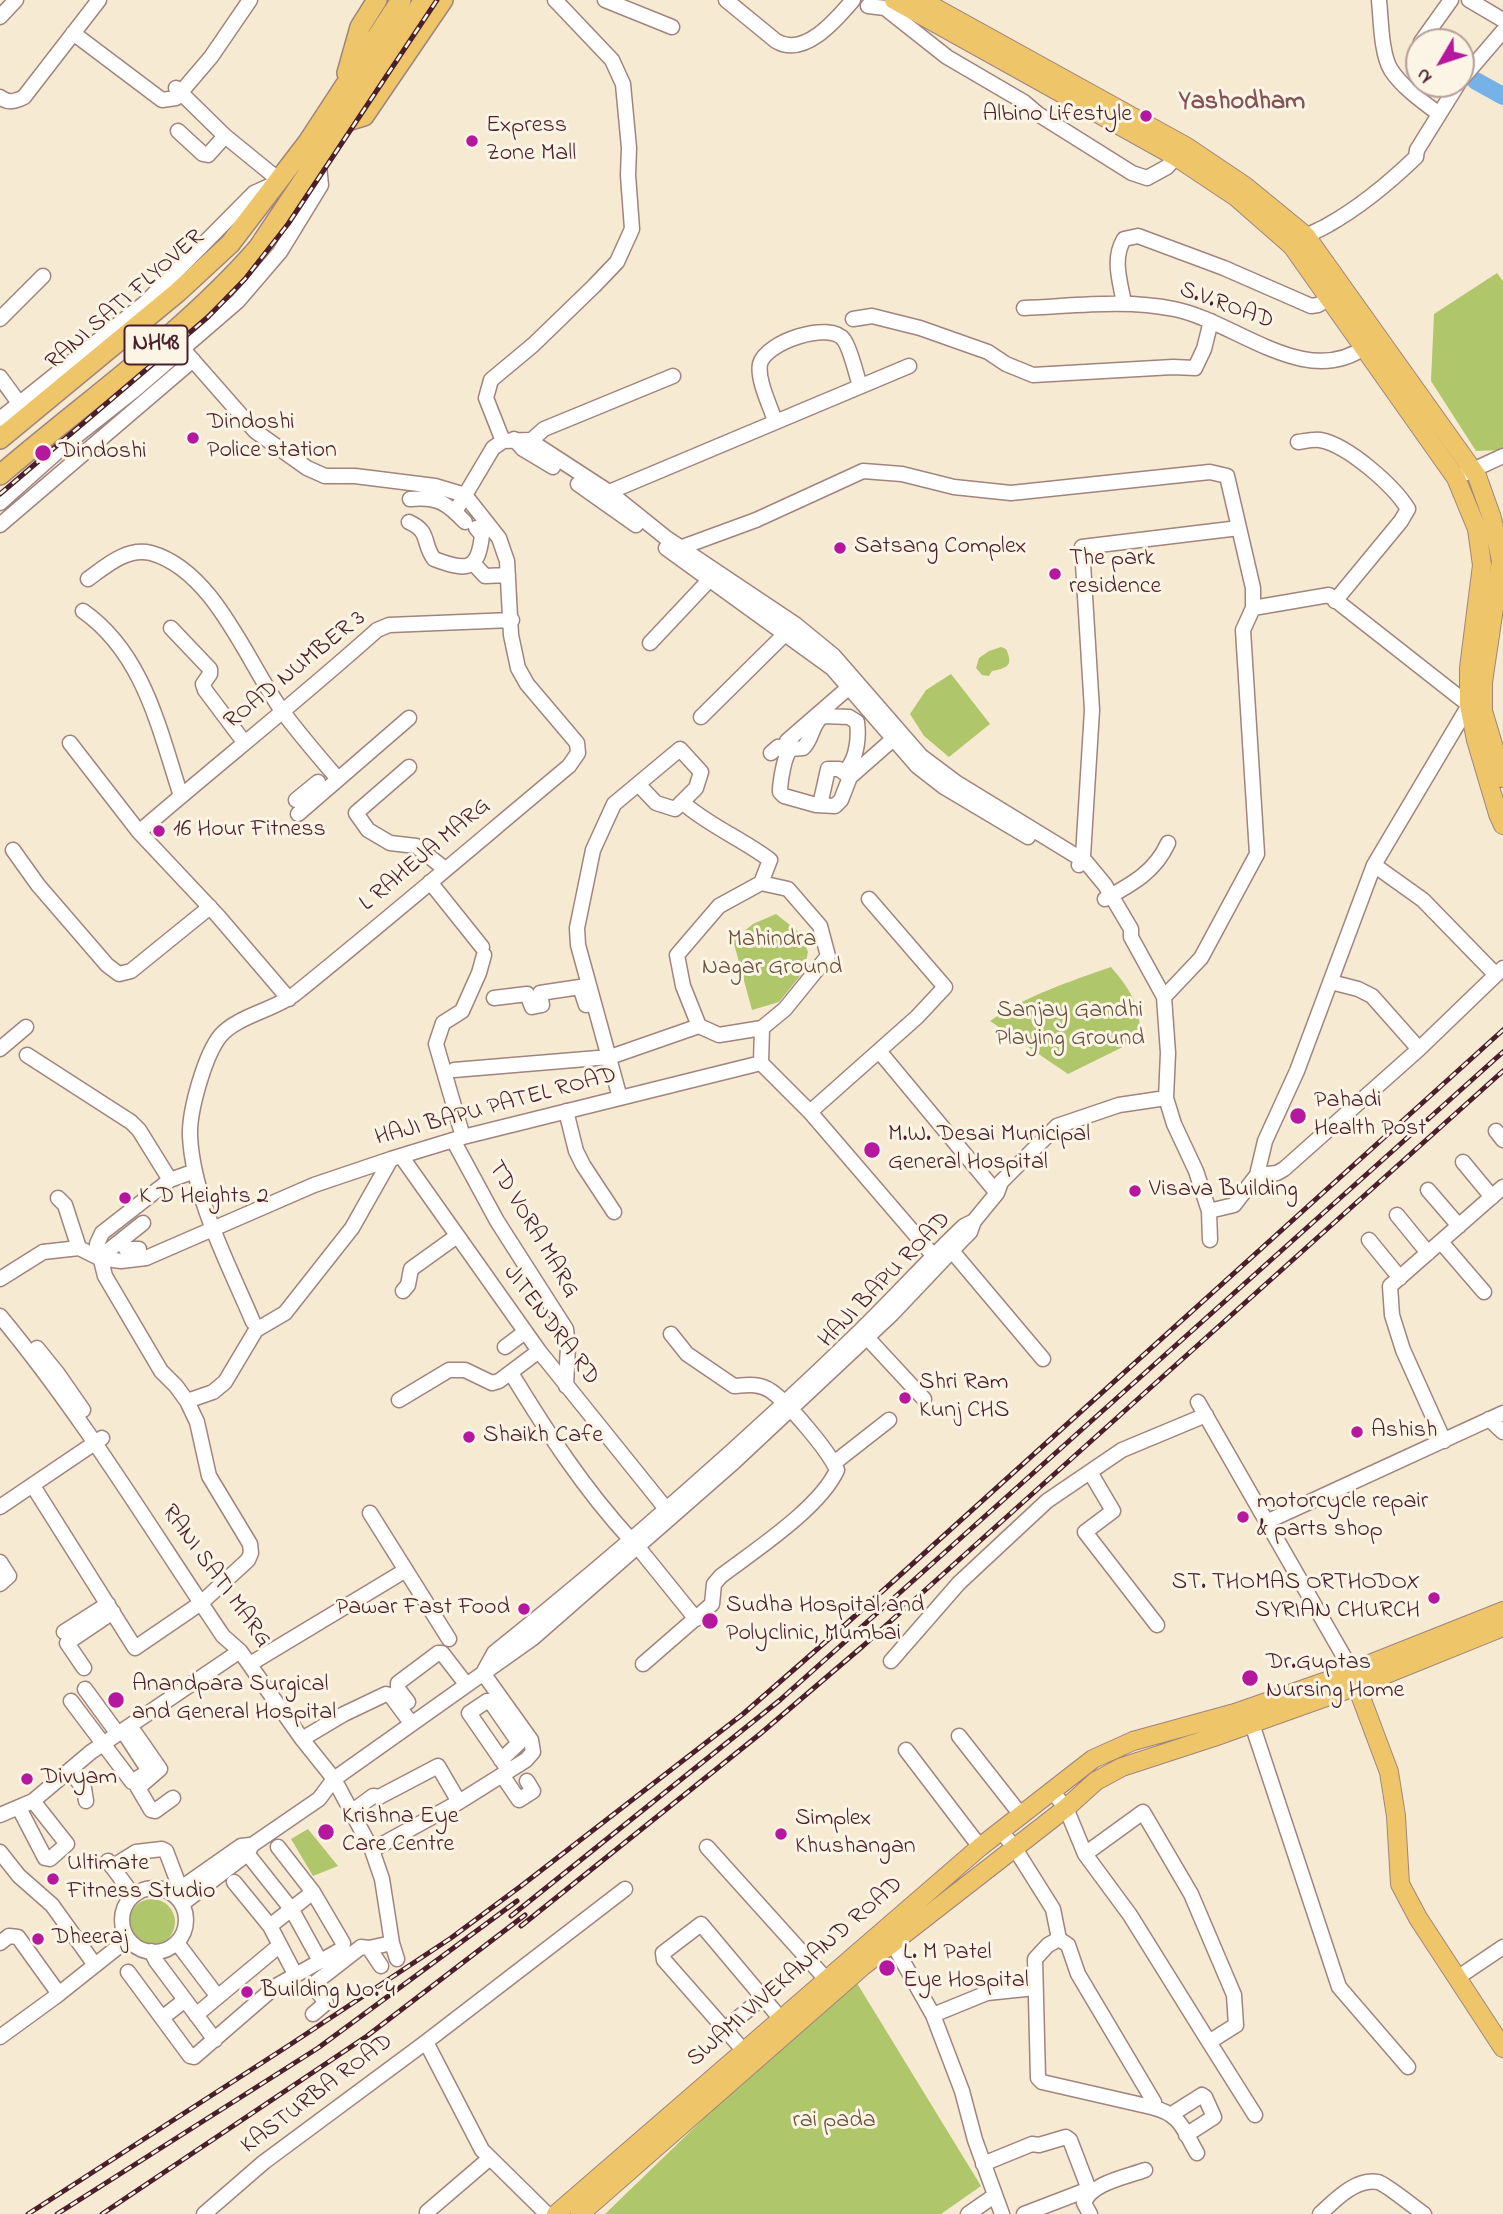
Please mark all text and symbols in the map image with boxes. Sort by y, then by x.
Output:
north arrow [1405,28,1475,98]
text: N [1410,62,1439,89]
district label: Yashodham [1179,88,1305,120]
place label: Albino Lifestyle [982,102,1132,130]
marker: Albino Lifestyle [1138,108,1154,124]
place label: Express Zone Mall [486,113,576,169]
marker: Express Zone Mall [464,133,480,149]
street label: RANI SATI FLYOVER [41,224,211,378]
street label: S.V.ROAD [1175,277,1277,337]
road number: NH48 [124,326,188,364]
place label: Dindoshi Police station [207,410,337,466]
marker: Dindoshi Police station [185,430,201,446]
place label: Dindoshi [59,439,147,467]
marker: Dindoshi [33,443,53,463]
place label: Satsang Complex [854,534,1026,562]
marker: Satsang Complex [832,540,848,556]
place label: The park residence [1069,546,1161,602]
marker: The park residence [1047,566,1063,582]
street label: ROAD NUMBER 3 [220,605,372,737]
street label: L RAHEJA MARG [355,793,497,919]
place label: 16 Hour Fitness [173,817,326,845]
marker: 16 Hour Fitness [151,823,167,839]
park label: Mahindra Nagar Ground [702,927,842,983]
park label: Sanjay Gandhi Playing Ground [995,998,1145,1054]
street label: HAJI BAPU PATEL ROAD [372,1062,620,1154]
place label: Pahadi Health Post [1314,1088,1426,1144]
marker: Pahadi Health Post [1288,1106,1308,1126]
place label: M.W. Desai Municipal General Hospital [888,1122,1090,1178]
marker: M.W. Desai Municipal General Hospital [862,1140,882,1160]
street label: TD VORA MARG [480,1156,584,1304]
place label: Visava Building [1149,1177,1298,1205]
marker: Visava Building [1127,1183,1143,1199]
place label: K D Heights 2 [139,1184,269,1212]
marker: K D Heights 2 [117,1190,133,1206]
street label: HAJI BAPU ROAD [814,1207,958,1355]
street label: JITENDRA RD [495,1260,605,1392]
place label: Shri Ram Kunj CHS [919,1370,1009,1426]
marker: Shri Ram Kunj CHS [897,1390,913,1406]
place label: Ashish [1371,1418,1437,1446]
place label: Shaikh Cafe [483,1423,603,1451]
marker: Ashish [1349,1424,1365,1440]
marker: Shaikh Cafe [461,1429,477,1445]
place label: motorcycle repair & parts shop [1257,1489,1428,1545]
street label: RANI SATI MARG [154,1500,276,1654]
marker: motorcycle repair & parts shop [1235,1509,1251,1525]
place label: ST. THOMAS ORTHODOX SYRIAN CHURCH [1172,1570,1420,1626]
marker: ST. THOMAS ORTHODOX SYRIAN CHURCH [1426,1590,1442,1606]
place label: Sudha Hospital and Polyclinic, Mumbai [726,1593,924,1649]
place label: Pawar Fast Food [336,1595,510,1623]
marker: Pawar Fast Food [516,1601,532,1617]
marker: Sudha Hospital and Polyclinic, Mumbai [700,1611,720,1631]
place label: Dr.Guptas Nursing Home [1266,1650,1404,1706]
marker: Dr.Guptas Nursing Home [1240,1668,1260,1688]
place label: Anandpara Surgical and General Hospital [132,1672,336,1728]
marker: Anandpara Surgical and General Hospital [106,1690,126,1710]
place label: Divyam [41,1765,117,1793]
marker: Divyam [19,1771,35,1787]
place label: Krishna Eye Care Centre [342,1804,458,1860]
place label: Simplex Khushangan [795,1806,916,1862]
marker: Krishna Eye Care Centre [316,1822,336,1842]
marker: Simplex Khushangan [773,1826,789,1842]
place label: Ultimate Fitness Studio [67,1851,215,1907]
marker: Ultimate Fitness Studio [45,1871,61,1887]
street label: SWAMI VIVEKANAND ROAD [682,1871,910,2075]
place label: Dheeraj [52,1925,128,1953]
marker: Dheeraj [30,1931,46,1947]
place label: L. M Patel Eye Hospital [903,1940,1029,1996]
marker: L. M Patel Eye Hospital [877,1958,897,1978]
place label: Building No. 4 [261,1978,395,2006]
marker: Building No. 4 [239,1984,255,2000]
street label: KASTURBA ROAD [236,2029,400,2161]
park label: rai pada [792,2108,876,2136]

